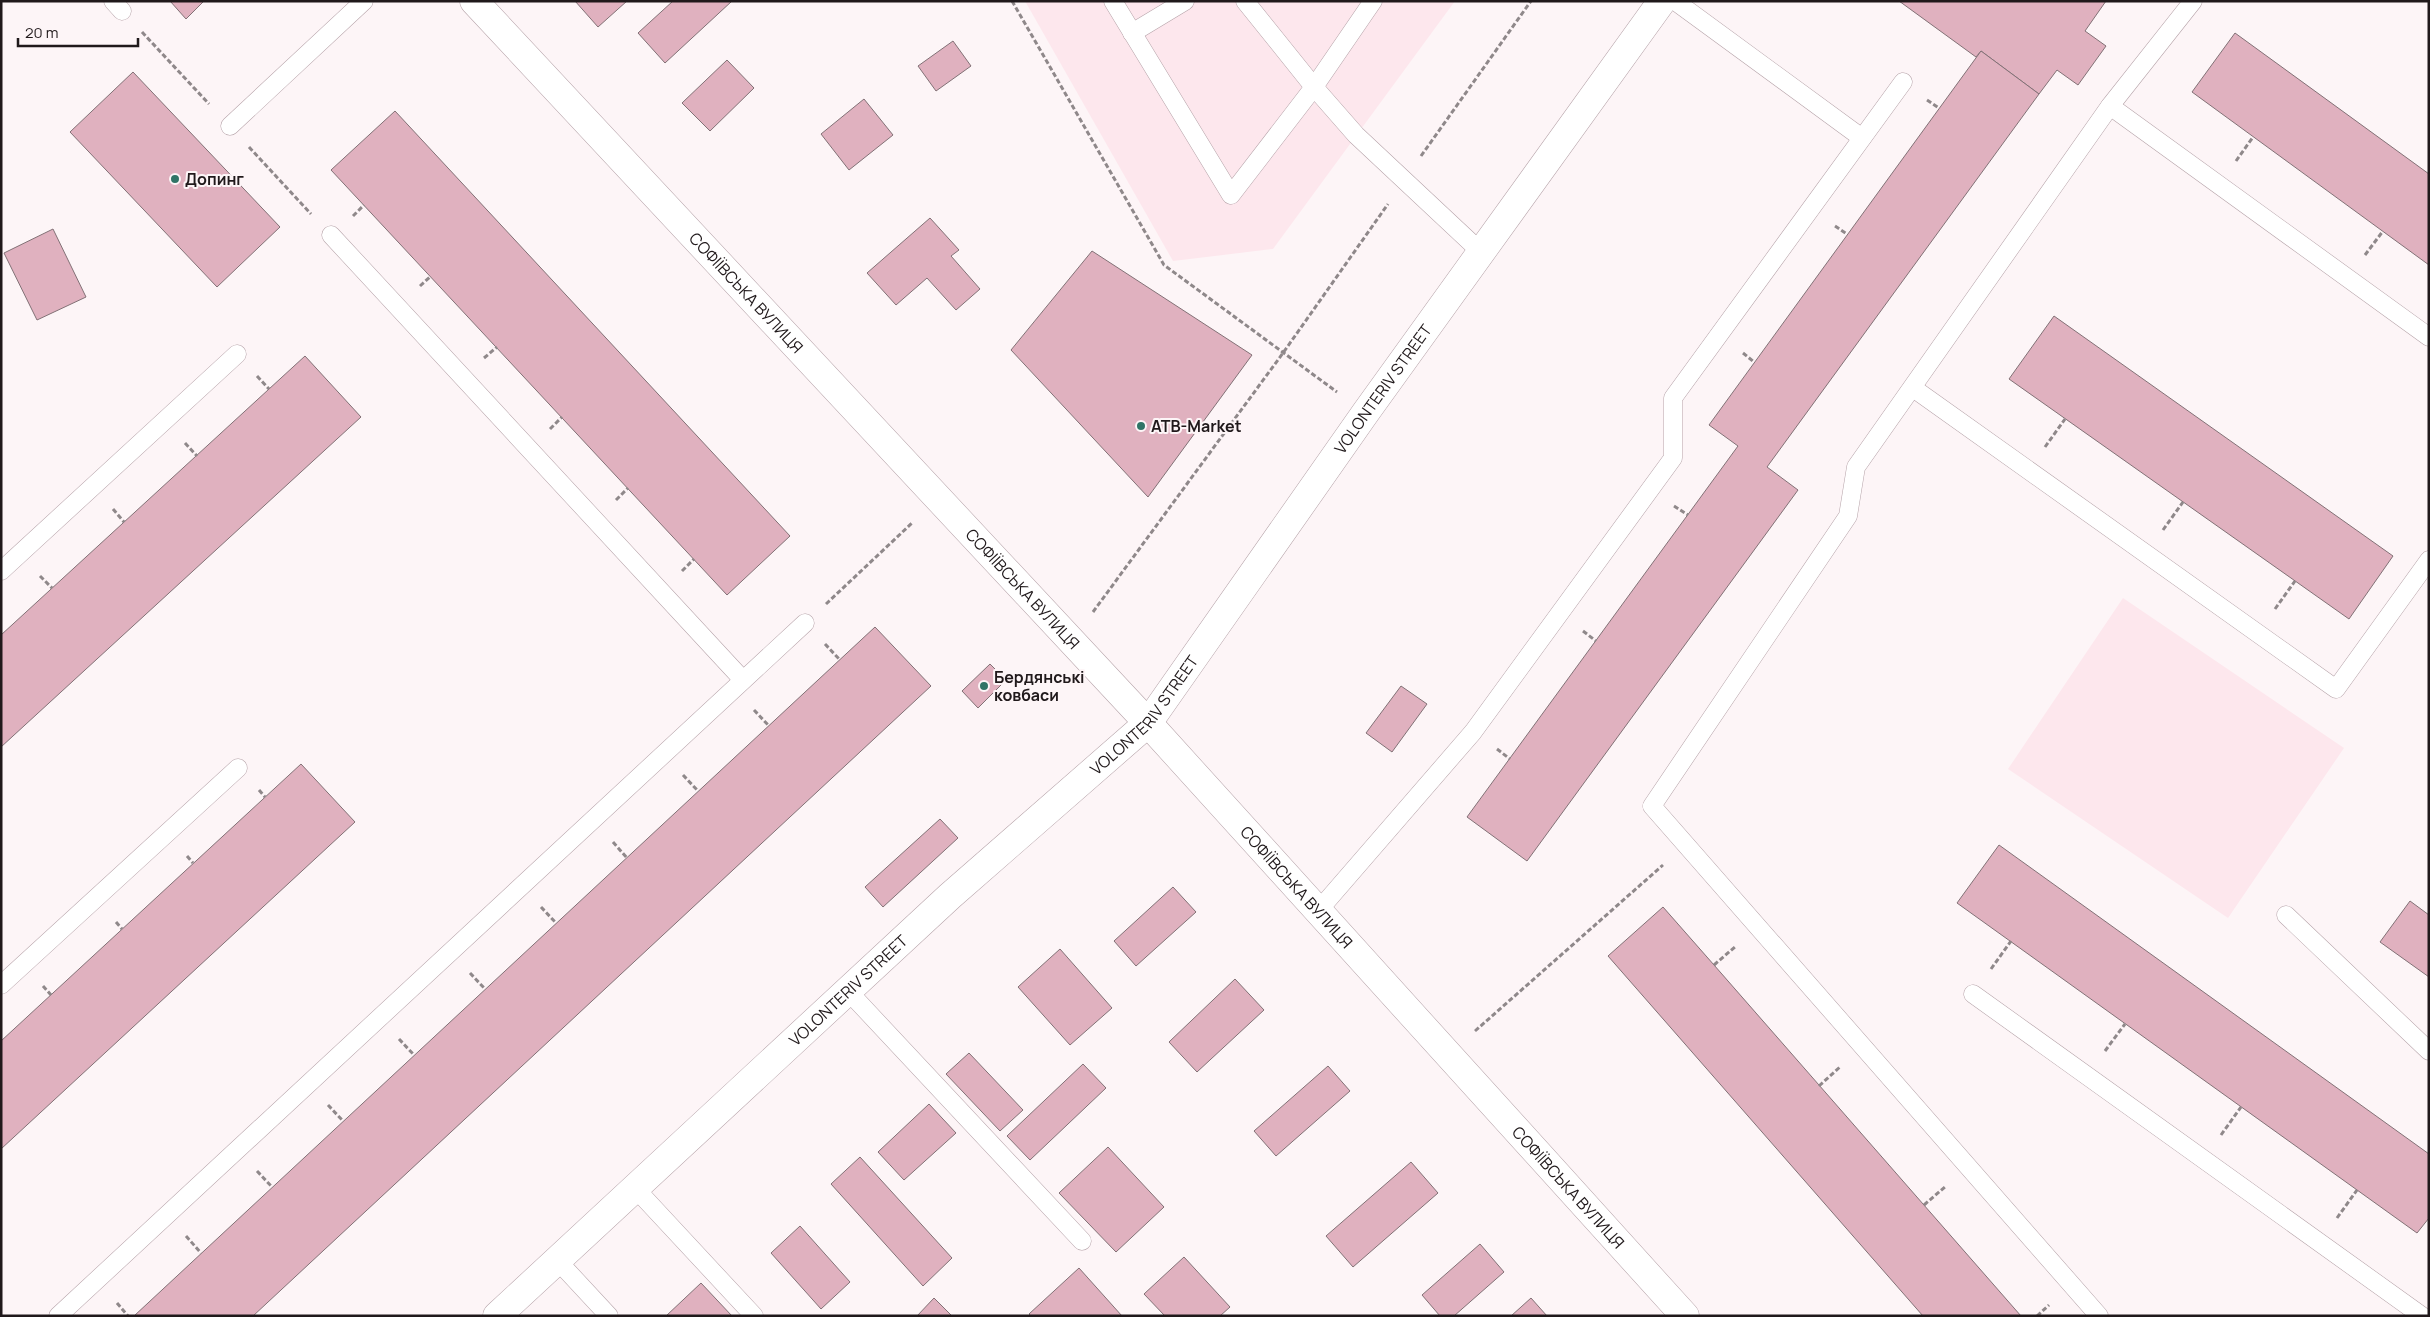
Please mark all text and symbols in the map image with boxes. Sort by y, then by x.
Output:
scale bar [18,15,138,47]
text: 20 m [25,22,58,43]
place label: Допинг [185,168,244,190]
marker: Допинг [169,173,181,185]
street label: СОФІЇВСЬКА ВУЛИЦЯ [684,228,808,358]
street label: VOLONTERIV STREET [1329,320,1437,458]
place label: ATB-Market [1151,415,1242,437]
marker: ATB-Market [1135,420,1147,432]
street label: СОФІЇВСЬКА ВУЛИЦЯ [961,524,1085,654]
street label: VOLONTERIV STREET [1085,651,1203,780]
place label: Бердянські ковбаси [994,666,1085,706]
marker: Бердянські ковбаси [978,680,990,692]
street label: СОФІЇВСЬКА ВУЛИЦЯ [1235,821,1358,953]
street label: VOLONTERIV STREET [784,930,913,1051]
street label: СОФІЇВСЬКА ВУЛИЦЯ [1507,1121,1629,1253]

